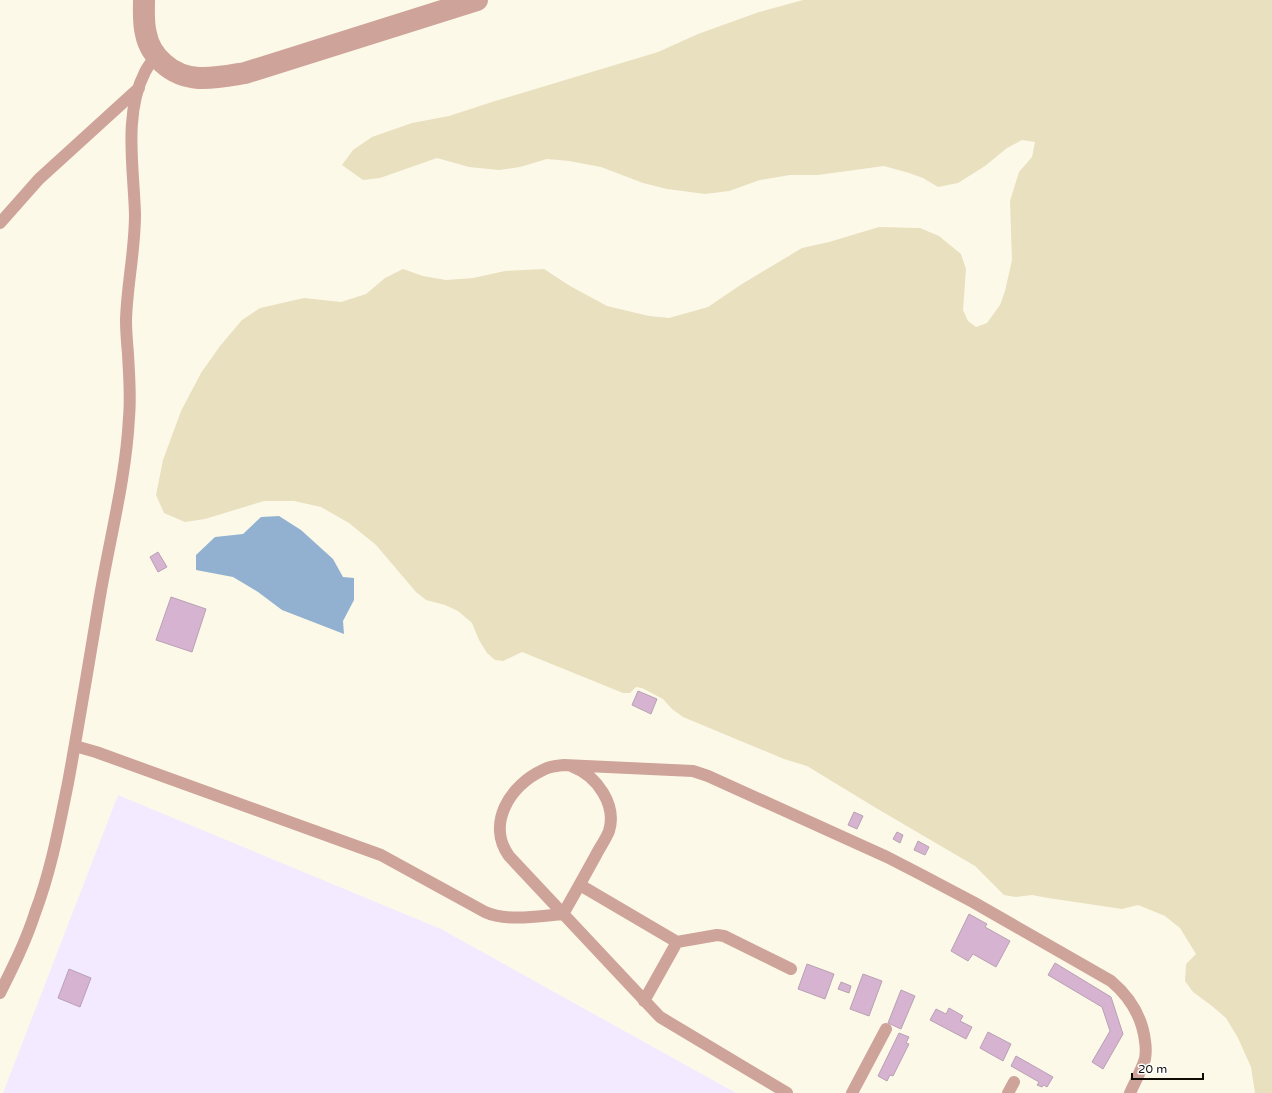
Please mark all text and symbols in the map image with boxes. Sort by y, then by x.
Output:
scale bar [1132,1055,1203,1081]
text: 20 m [1138,1062,1167,1076]

